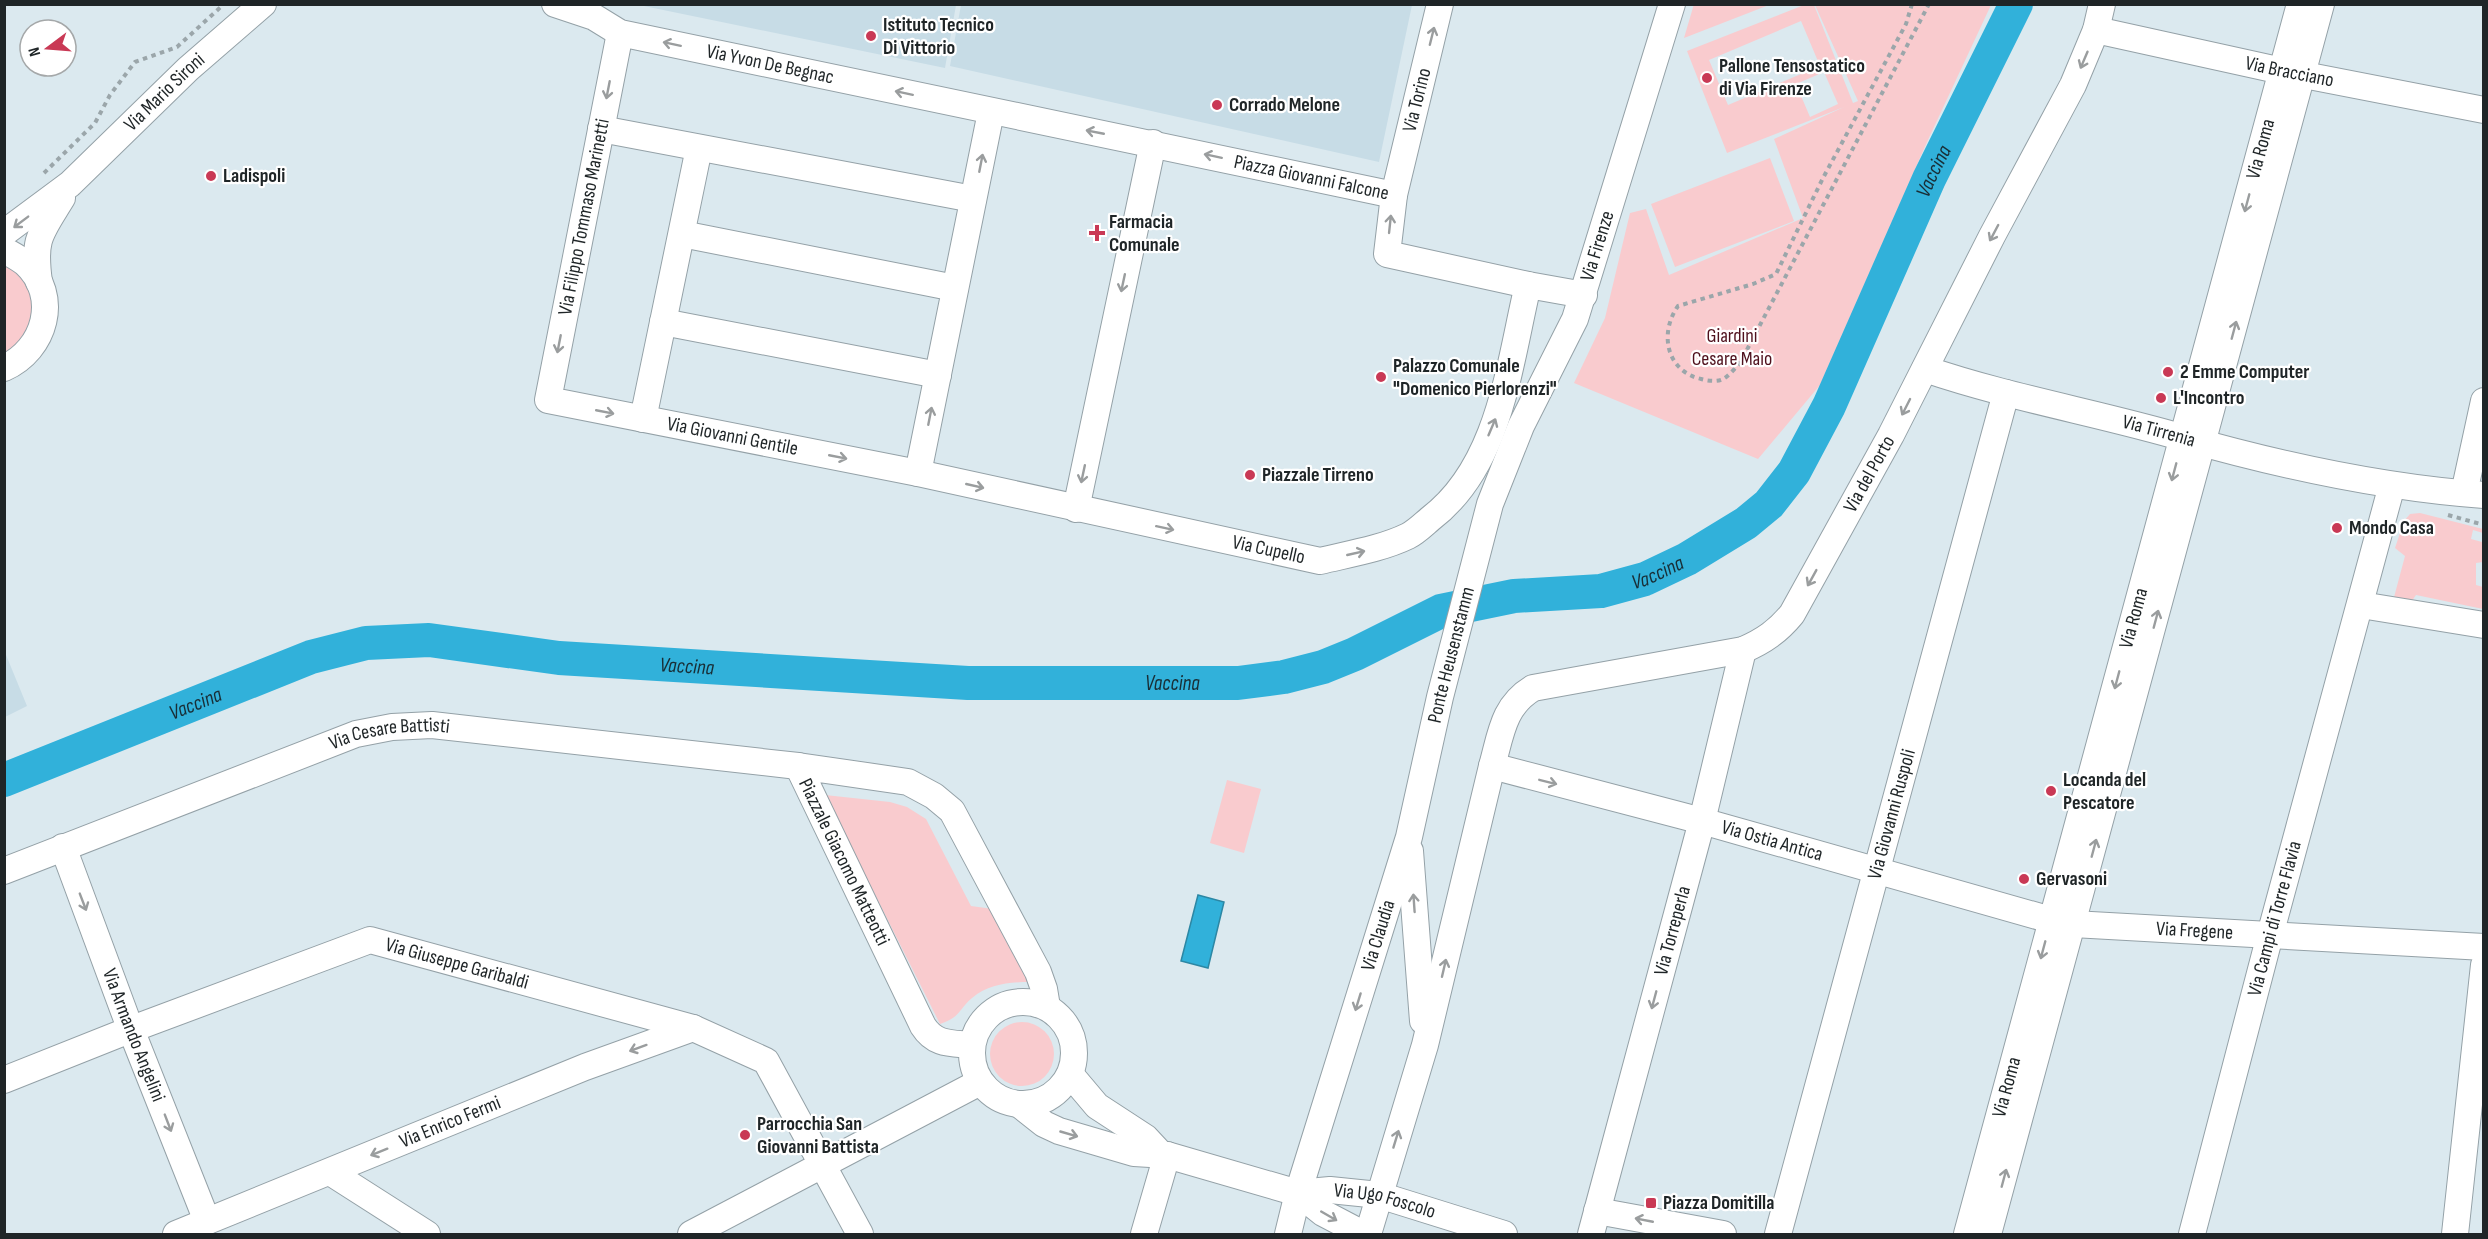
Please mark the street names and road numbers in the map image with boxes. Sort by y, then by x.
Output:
street label: Via Yvon De Begnac [704,39,836,89]
street label: Via Mario Sironi [119,48,210,136]
street label: Via Bracciano [2243,51,2336,93]
street label: Via Torino [1397,66,1437,134]
street label: Via Roma [2241,116,2280,182]
street label: Via Filippo Tommaso Marinetti [553,117,615,317]
street label: Piazza Giovanni Falcone [1232,150,1391,206]
street label: Via Firenze [1575,208,1620,284]
street label: Via Tirrenia [2120,410,2198,453]
street label: Via Giovanni Gentile [665,412,800,461]
street label: Via del Porto [1839,432,1900,517]
street label: Via Cupello [1230,530,1307,569]
street label: Ponte Heusenstamm [1423,584,1480,725]
street label: Via Roma [2114,585,2153,651]
street label: Via Cesare Battisti [326,713,451,755]
street label: Via Giovanni Ruspoli [1863,746,1921,882]
street label: Piazzale Giacomo Matteotti [793,775,895,949]
street label: Via Ostia Antica [1719,815,1826,867]
street label: Via Campi di Torre Flavia [2243,838,2307,999]
street label: Via Torreperla [1649,883,1696,978]
street label: Via Claudia [1356,897,1401,974]
street label: Via Fregene [2155,917,2234,945]
street label: Via Giuseppe Garibaldi [383,933,531,995]
street label: Via Armando Angelini [97,965,170,1105]
street label: Via Roma [1987,1054,2026,1120]
street label: Via Enrico Fermi [396,1091,504,1153]
street label: Via Ugo Foscolo [1333,1178,1439,1224]

